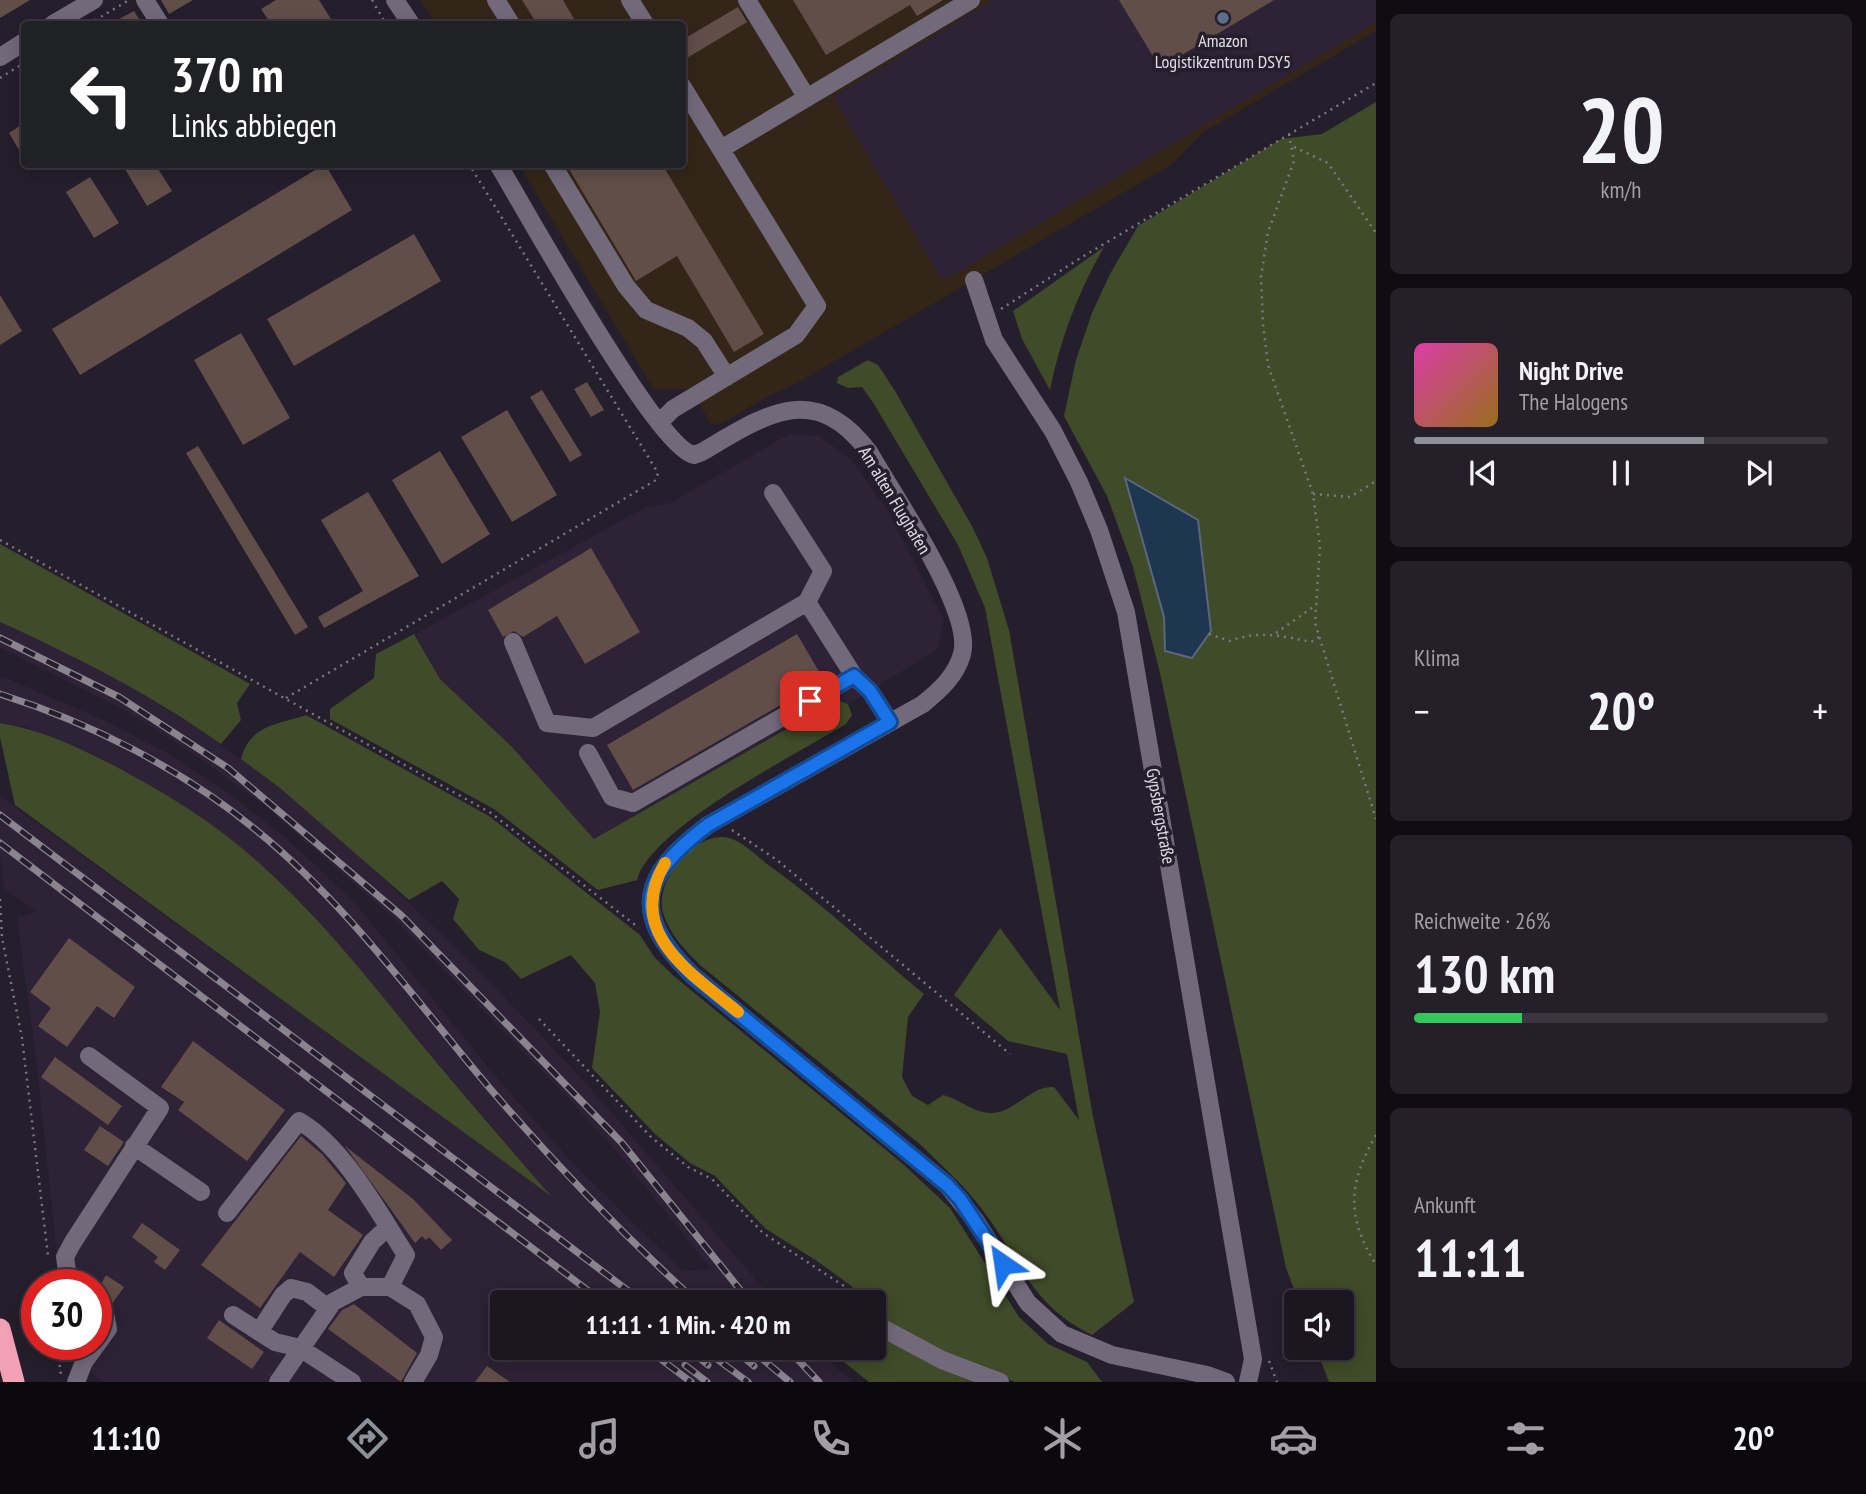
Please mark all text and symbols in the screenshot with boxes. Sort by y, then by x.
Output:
marker: Amazon Logistikzentrum DSY5 [1215,10,1231,26]
place label: Amazon Logistikzentrum DSY5 [1155,29,1291,73]
text: 370 m [171,42,284,106]
icon: left [56,49,147,140]
text: 20 [1578,70,1665,188]
text: Links abbiegen [171,104,337,146]
text: km/h [1601,175,1641,204]
text: Night Drive [1519,354,1624,387]
text: The Halogens [1519,387,1628,416]
street label: Am alten Flughafen [854,442,936,558]
icon: previous [1464,454,1502,492]
icon: pause [1602,454,1640,492]
icon: next [1740,454,1778,492]
text: Klima [1414,643,1460,672]
pin [780,671,840,731]
text: 20° [1587,677,1655,744]
icon: arrive [791,682,829,720]
text: − [1414,686,1430,735]
text: + [1812,686,1828,735]
street label: Gypsbergstraße [1141,766,1181,866]
text: Reichweite · 26% [1414,906,1550,935]
text: 130 km [1414,940,1555,1007]
text: Ankunft [1414,1190,1476,1219]
text: 11:11 [1414,1224,1526,1291]
position arrow [966,1227,1040,1301]
speed limit sign: 30 [21,1269,112,1360]
map controls [1284,1290,1354,1360]
button: sound [1284,1290,1354,1360]
text: 11:11 · 1 Min. · 420 m [586,1308,790,1341]
icon: directions [343,1414,392,1463]
icon: music [575,1414,624,1463]
icon: phone [806,1414,855,1463]
icon: climate [1038,1414,1087,1463]
icon: car [1269,1414,1318,1463]
icon: filters [1501,1414,1550,1463]
text: 11:10 [91,1417,161,1459]
text: 20° [1732,1417,1775,1459]

